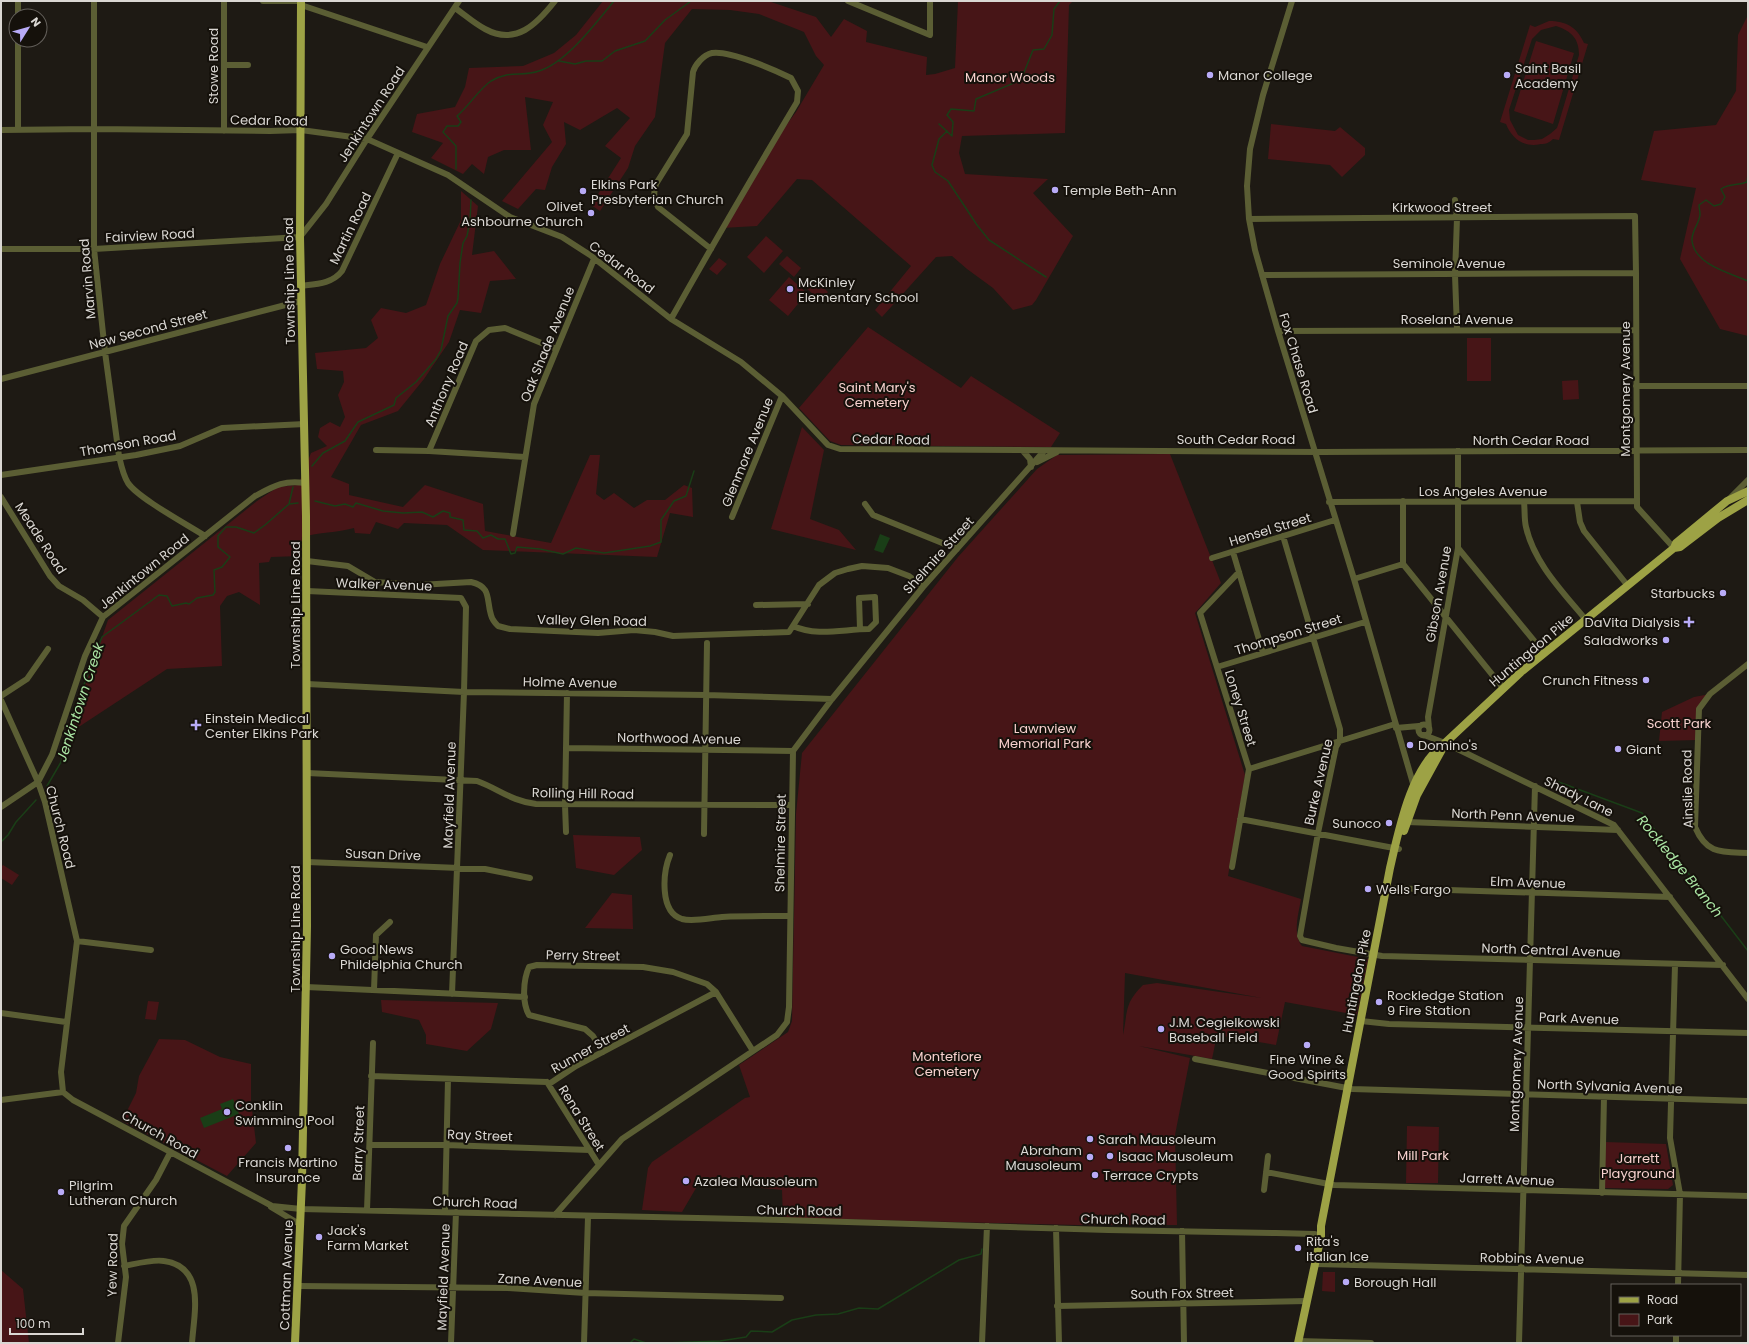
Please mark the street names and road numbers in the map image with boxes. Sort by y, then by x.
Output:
street label: Stowe Road [204,28,223,104]
street label: Jenkintown Road [333,63,410,166]
street label: Cedar Road [230,110,308,131]
street label: Martin Road [325,189,376,268]
street label: Kirkwood Street [1392,198,1492,217]
street label: Township Line Road [279,217,300,345]
street label: Fairview Road [105,224,195,247]
street label: Cedar Road [585,236,658,298]
street label: Marvin Road [75,238,100,320]
street label: Seminole Avenue [1393,254,1505,273]
street label: Oak Shade Avenue [516,284,579,405]
street label: New Second Street [87,304,210,354]
street label: Roseland Avenue [1401,310,1513,329]
street label: Fox Chase Road [1274,311,1323,416]
street label: Montgomery Avenue [1616,321,1635,457]
street label: Anthony Road [420,338,473,430]
street label: Glenmore Avenue [717,395,778,510]
street label: Thomson Road [78,426,178,461]
street label: Cedar Road [852,429,930,450]
street label: South Cedar Road [1177,430,1295,449]
street label: North Cedar Road [1473,431,1589,450]
street label: Los Angeles Avenue [1419,482,1547,501]
street label: Meade Road [10,499,71,578]
street label: Hensel Street [1227,508,1314,551]
street label: Shelmire Street [898,512,978,598]
street label: Jenkintown Road [95,529,193,614]
street label: Township Line Road [286,541,305,669]
street label: Gibson Avenue [1421,544,1456,644]
street label: Walker Avenue [335,573,433,596]
street label: Thompson Street [1232,609,1344,660]
street label: Huntingdon Pike [1485,609,1578,691]
street label: Valley Glen Road [537,610,647,631]
street label: Loney Street [1220,668,1261,749]
street label: Holme Avenue [523,672,617,693]
street label: Northwood Avenue [617,728,741,749]
street label: Burke Avenue [1299,737,1338,827]
street label: Mayfield Avenue [438,741,461,849]
street label: Ainslie Road [1677,749,1698,829]
street label: Shady Lane [1541,771,1617,821]
street label: Rolling Hill Road [532,783,634,804]
street label: Church Road [41,784,80,871]
street label: Shelmire Street [770,793,791,892]
street label: North Penn Avenue [1451,804,1575,827]
street label: Susan Drive [345,844,421,865]
street label: Township Line Road [286,865,305,993]
street label: Elm Avenue [1490,872,1566,893]
street label: Huntingdon Pike [1337,928,1376,1034]
street label: North Central Avenue [1481,939,1621,962]
street label: Perry Street [546,945,620,966]
street label: Montgomery Avenue [1505,996,1528,1132]
street label: Park Avenue [1539,1008,1619,1029]
street label: Runner Street [547,1019,633,1078]
street label: North Sylvania Avenue [1537,1074,1683,1099]
street label: Rena Street [554,1082,610,1155]
street label: Barry Street [348,1105,369,1181]
street label: Church Road [118,1106,202,1163]
street label: Ray Street [447,1125,513,1146]
street label: Jarrett Avenue [1459,1168,1555,1191]
street label: Church Road [432,1192,518,1213]
street label: Church Road [756,1200,842,1221]
street label: Church Road [1080,1209,1166,1230]
street label: Cottman Avenue [275,1219,298,1331]
street label: Mayfield Avenue [432,1223,455,1331]
street label: Yew Road [102,1233,123,1297]
street label: Robbins Avenue [1480,1248,1584,1269]
street label: Zane Avenue [497,1269,583,1292]
street label: South Fox Street [1130,1283,1234,1304]

